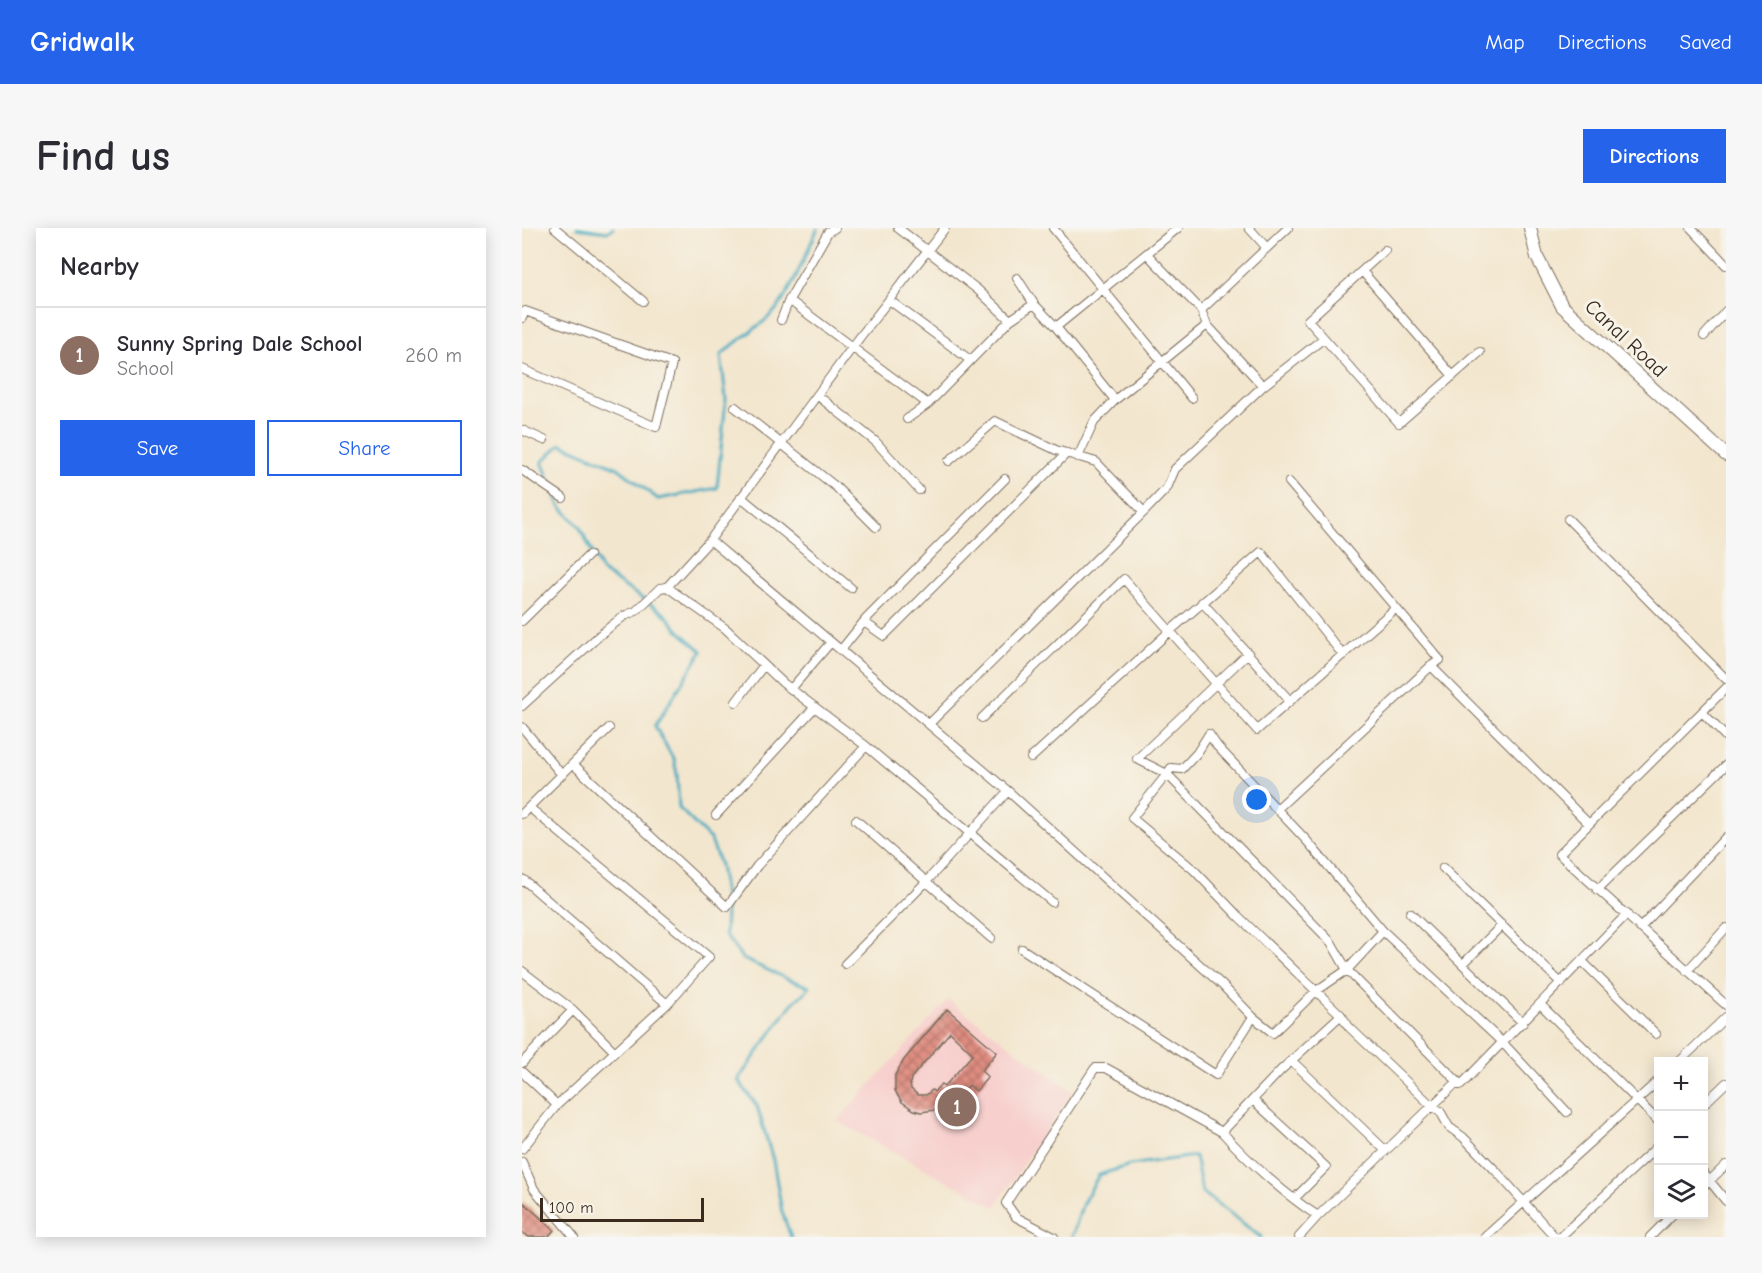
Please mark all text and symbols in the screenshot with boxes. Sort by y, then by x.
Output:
text: Gridwalk [30,26,134,58]
text: Map [1485,30,1525,54]
text: Directions [1558,30,1647,54]
text: Saved [1680,30,1732,54]
button: Directions [1583,129,1726,183]
text: Find us [36,132,170,181]
text: Nearby [60,252,139,282]
street label: Canal Road [1580,294,1672,382]
text: Sunny Spring Dale School [117,331,362,357]
text: 1 [76,344,83,367]
text: 260 m [405,344,462,367]
text: School [117,357,174,380]
button: Save [60,420,255,476]
button: Share [267,420,462,476]
your location [1242,785,1271,814]
map controls [1654,1057,1708,1219]
button: + [1654,1057,1708,1111]
pin: 1 [938,1084,976,1130]
button: − [1654,1111,1708,1165]
button: layers [1654,1165,1708,1219]
scale bar [540,1195,704,1222]
text: 100 m [549,1199,593,1217]

